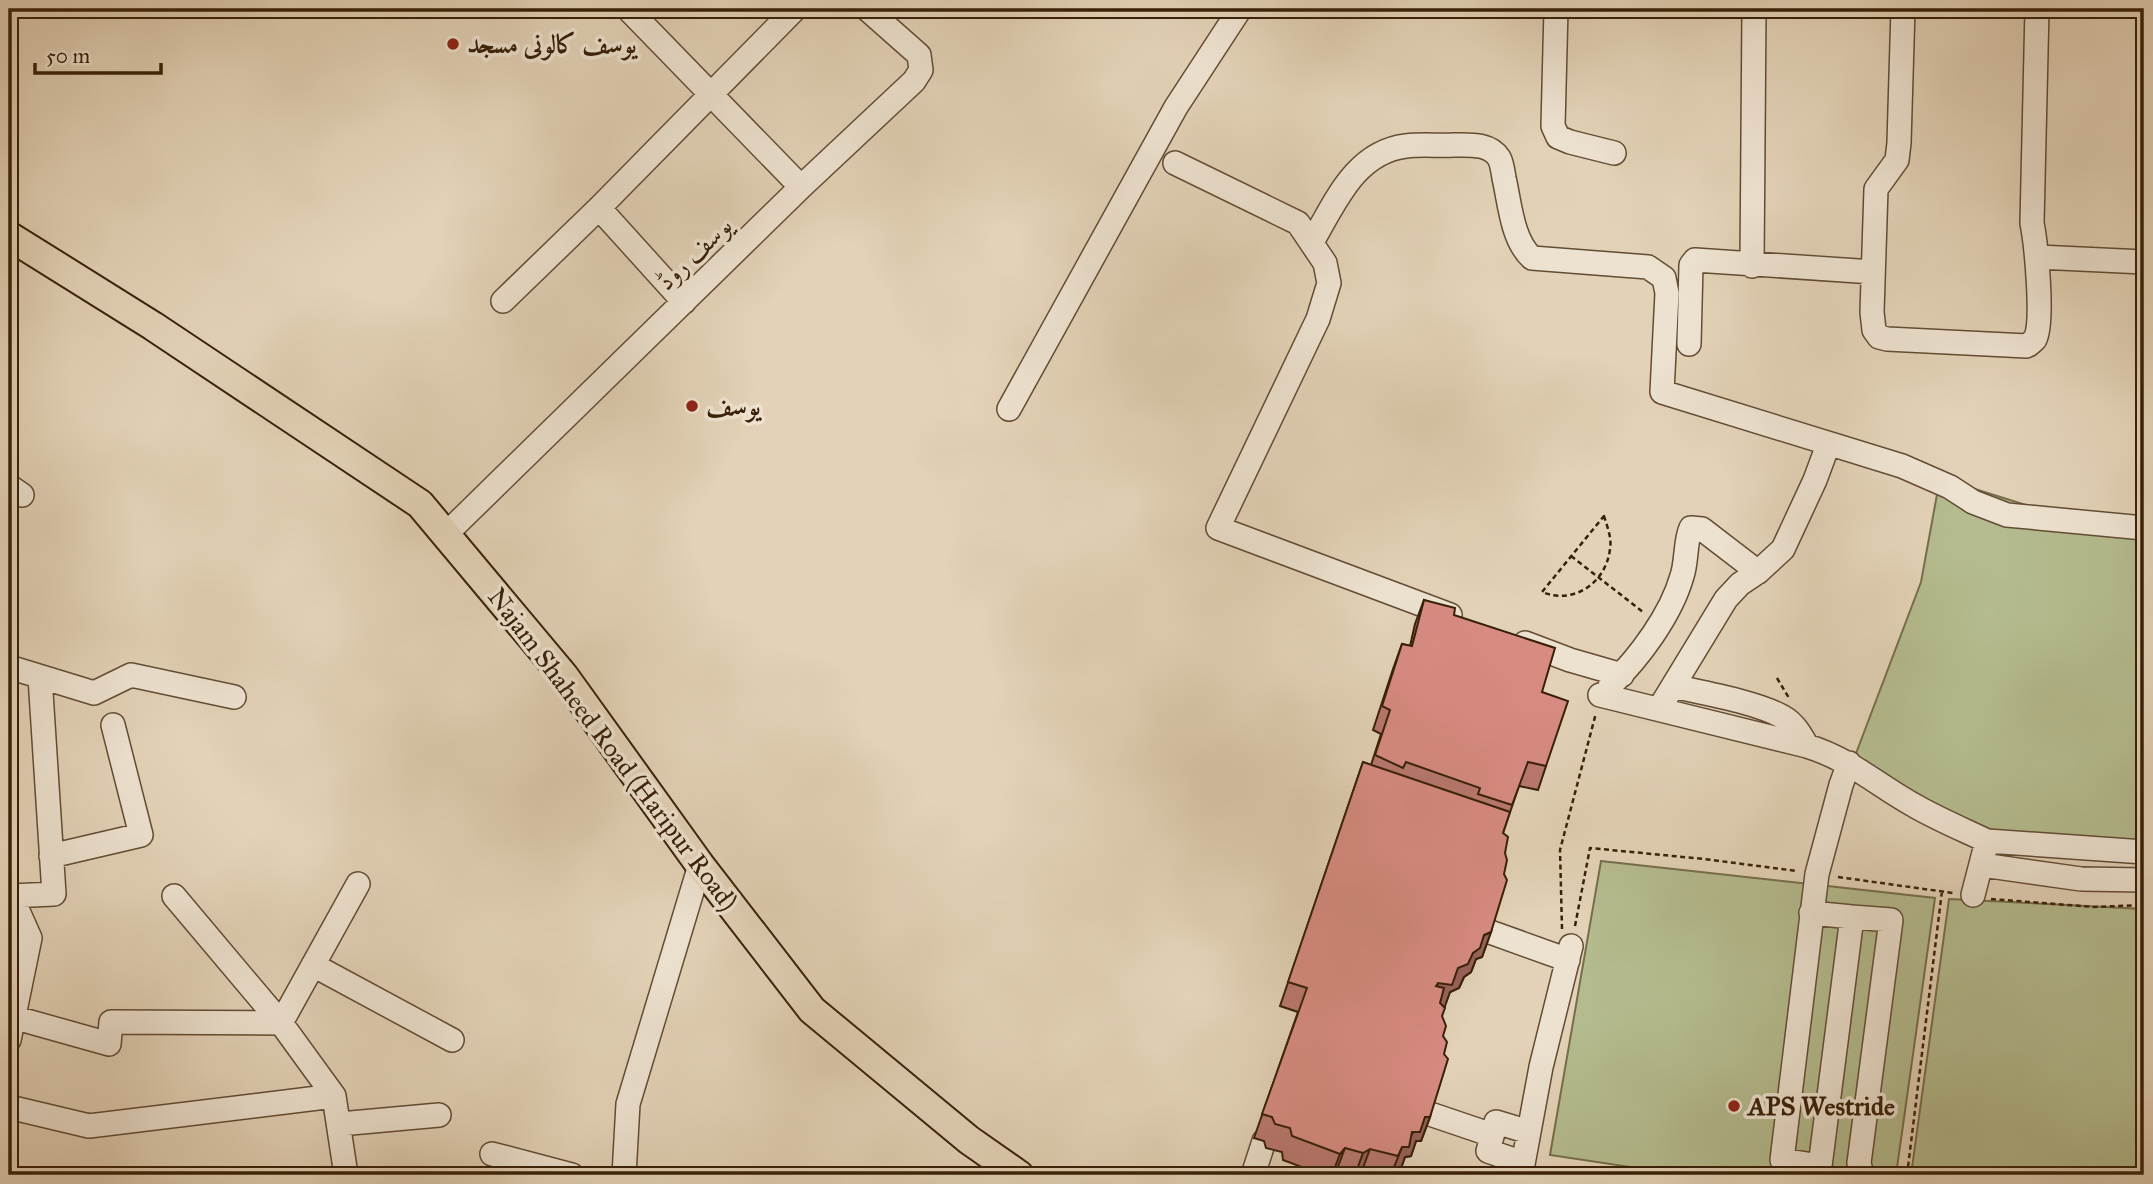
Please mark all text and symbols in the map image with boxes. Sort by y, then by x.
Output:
place label: یوسف کالونی مسجد [467,28,639,61]
scale bar [35,32,161,76]
marker: یوسف کالونی مسجد [445,36,461,52]
text: 50 m [46,43,91,69]
street label: یوسف روڈ [649,208,741,297]
place label: یوسف [706,390,763,423]
marker: یوسف [684,398,700,414]
street label: Najam Shaheed Road (Haripur Road) [481,581,745,917]
place label: APS Westride [1746,1090,1895,1122]
marker: APS Westride [1726,1098,1742,1114]

